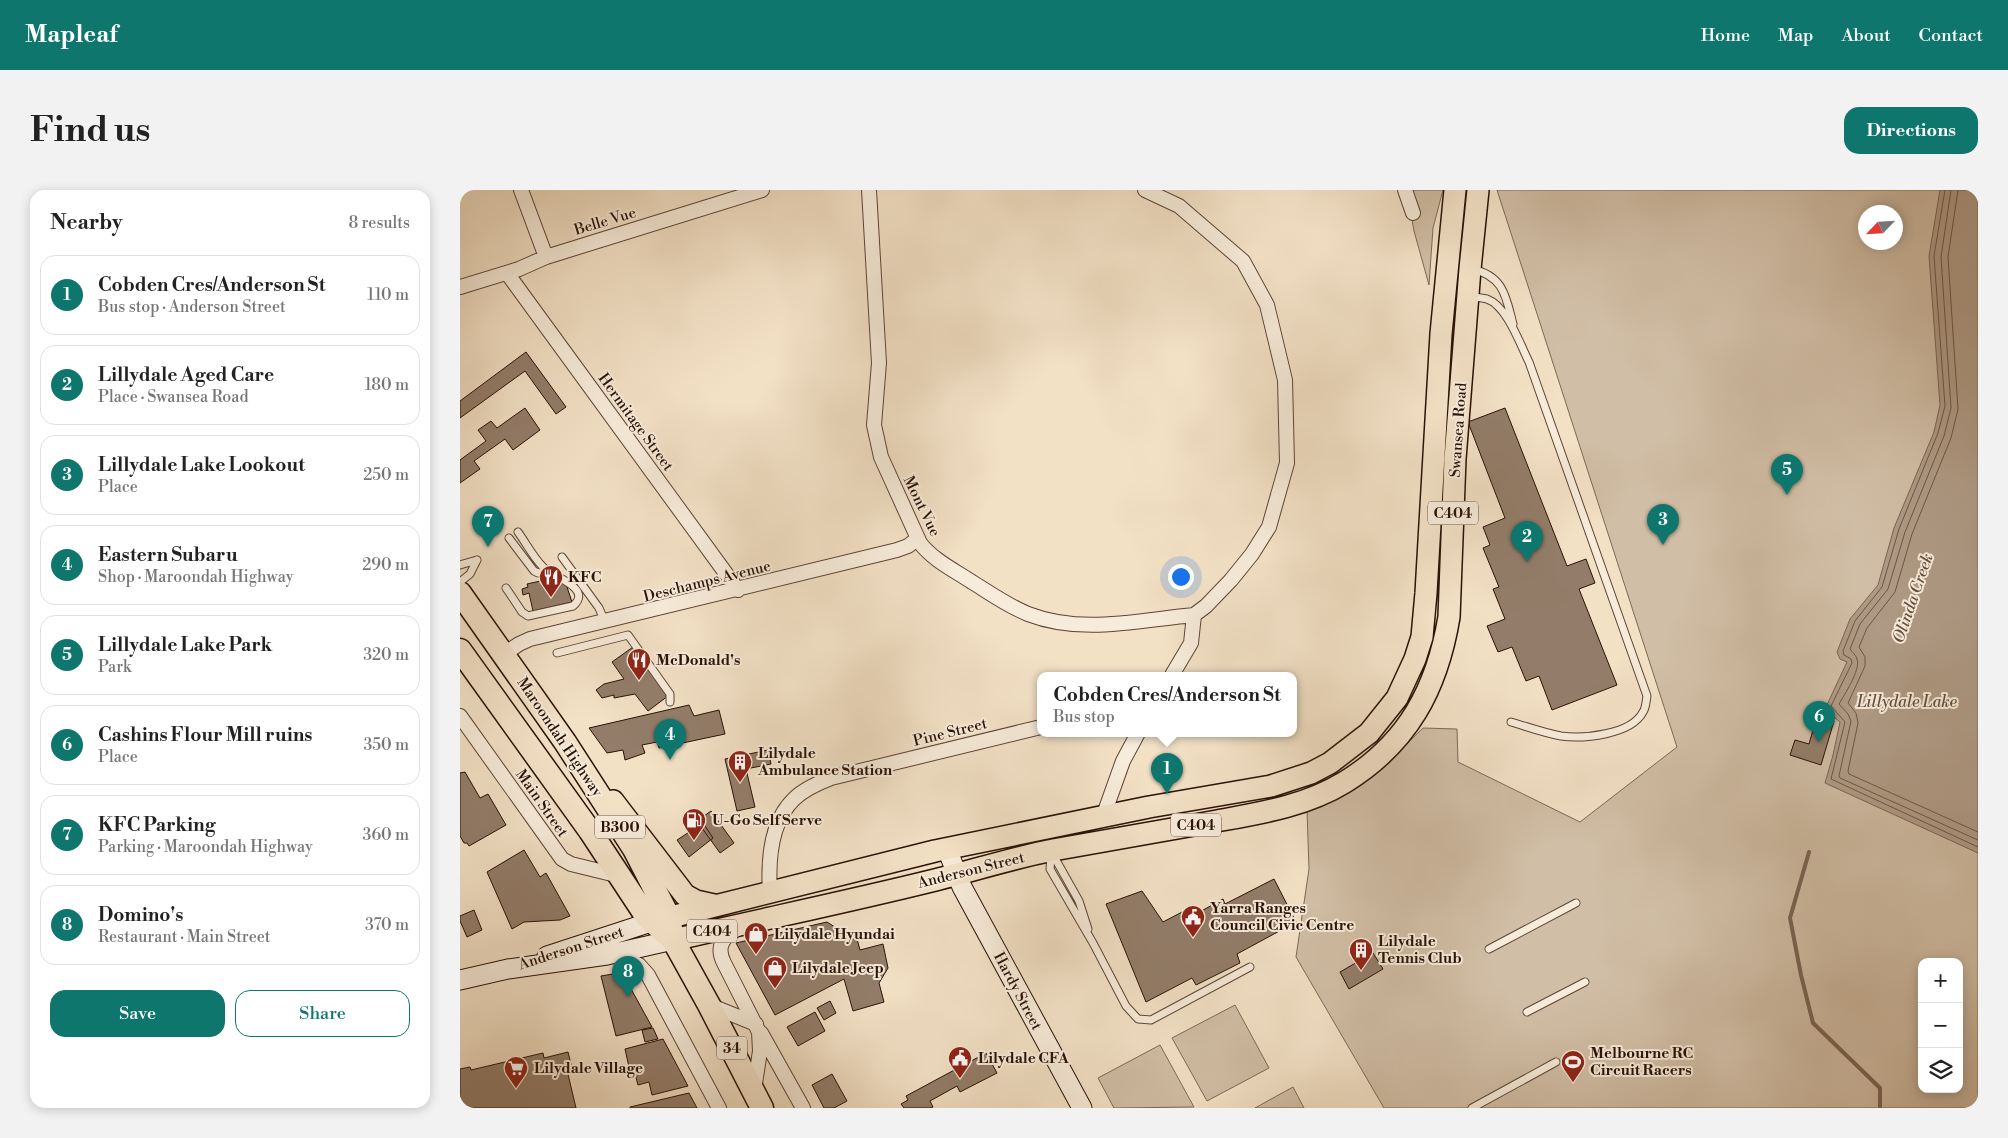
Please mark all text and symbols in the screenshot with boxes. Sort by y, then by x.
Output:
text: Mapleaf [25,20,118,50]
text: Home [1701,24,1750,47]
text: Map [1778,24,1814,47]
text: About [1842,24,1891,47]
text: Contact [1919,24,1983,47]
button: Directions [1844,107,1978,154]
text: Find us [30,109,150,152]
street label: Belle Vue [571,203,638,240]
north arrow [1858,205,1903,250]
text: Nearby [50,210,123,236]
text: 8 results [348,213,410,233]
text: Cobden Cres/Anderson St [98,273,325,297]
text: 1 [63,285,71,305]
text: 110 m [367,285,409,305]
text: Bus stop · Anderson Street [98,297,286,317]
text: Lillydale Aged Care [98,363,274,387]
street label: Hermitage Street [594,370,678,476]
text: 2 [62,375,72,395]
text: 180 m [365,375,409,395]
street label: Swansea Road [1446,382,1471,478]
text: Place · Swansea Road [98,387,249,407]
text: Lillydale Lake Lookout [98,453,305,477]
pin: 5 [1771,454,1803,495]
text: 3 [62,465,72,485]
text: 250 m [363,465,409,485]
street label: Mont Vue [899,473,944,540]
text: Place [98,477,138,497]
road number: C404 [1428,502,1478,524]
pin: 3 [1647,504,1679,545]
pin: 7 [472,506,504,547]
pin: 2 [1511,521,1543,562]
text: Eastern Subaru [98,543,238,567]
water label: Olinda Creek [1888,551,1938,646]
text: 4 [62,555,72,575]
text: 290 m [362,555,409,575]
street label: Deschamps Avenue [641,556,773,607]
restaurant icon: KFC [538,564,564,598]
your location [1168,564,1194,590]
text: Shop · Maroondah Highway [98,567,293,587]
place label: KFC [568,568,601,587]
text: Lillydale Lake Park [98,633,272,657]
text: 5 [62,645,72,665]
text: 320 m [363,645,409,665]
restaurant icon: McDonald's [626,647,652,681]
place label: McDonald's [656,651,740,670]
text: Park [98,657,131,677]
popup [1037,672,1297,737]
street label: Maroondah Highway [513,674,607,801]
text: Cobden Cres/Anderson St [1053,683,1281,707]
water label: Lillydale Lake [1856,692,1958,712]
pin: 6 [1803,701,1835,742]
text: Bus stop [1053,707,1115,727]
street label: Pine Street [911,714,990,751]
pin: 4 [654,719,686,760]
text: Cashins Flour Mill ruins [98,723,313,747]
text: 6 [62,735,72,755]
text: 350 m [363,735,409,755]
place label: Lilydale Ambulance Station [757,744,893,780]
text: Place [98,747,138,767]
building icon: Lilydale Ambulance Station [727,749,753,783]
pin: 1 [1151,753,1183,794]
street label: Main Street [511,766,572,841]
fuel station icon: U-Go Self Serve [681,807,707,841]
place label: U-Go Self Serve [712,811,822,830]
text: KFC Parking [98,813,215,837]
road number: C404 [1171,814,1221,836]
road number: B300 [595,816,645,839]
text: 7 [62,825,72,845]
text: 360 m [363,825,409,845]
text: Parking · Maroondah Highway [98,837,313,857]
street label: Anderson Street [915,848,1027,893]
place label: Yarra Ranges Council Civic Centre [1210,899,1354,935]
text: Domino's [98,903,183,927]
public building icon: Yarra Ranges Council Civic Centre [1180,904,1206,938]
text: 8 [62,915,72,935]
text: 370 m [365,915,409,935]
road number: C404 [687,919,737,942]
shop icon: Lilydale Hyundai [743,921,769,955]
street label: Anderson Street [515,922,627,975]
place label: Lilydale Hyundai [774,925,895,944]
text: Restaurant · Main Street [98,927,270,947]
place label: Lilydale Tennis Club [1378,932,1462,968]
building icon: Lilydale Tennis Club [1348,937,1374,971]
street label: Hardy Street [989,949,1046,1034]
shop icon: Lilydale Jeep [762,955,788,989]
pin: 8 [612,956,644,997]
map controls [1918,958,1963,1093]
button: + [1918,958,1963,1003]
place label: Lilydale Jeep [792,959,884,978]
button: Save [50,990,225,1037]
button: Share [235,990,410,1037]
button: − [1918,1003,1963,1048]
road number: 34 [717,1036,747,1060]
place label: Melbourne RC Circuit Racers [1590,1044,1693,1080]
public building icon: Lilydale CFA [947,1045,973,1079]
button: layers [1918,1048,1963,1093]
place label: Lilydale CFA [978,1049,1069,1068]
sports icon: Melbourne RC Circuit Racers [1560,1049,1586,1083]
supermarket icon: Lilydale Village [503,1055,529,1089]
place label: Lilydale Village [534,1059,643,1078]

